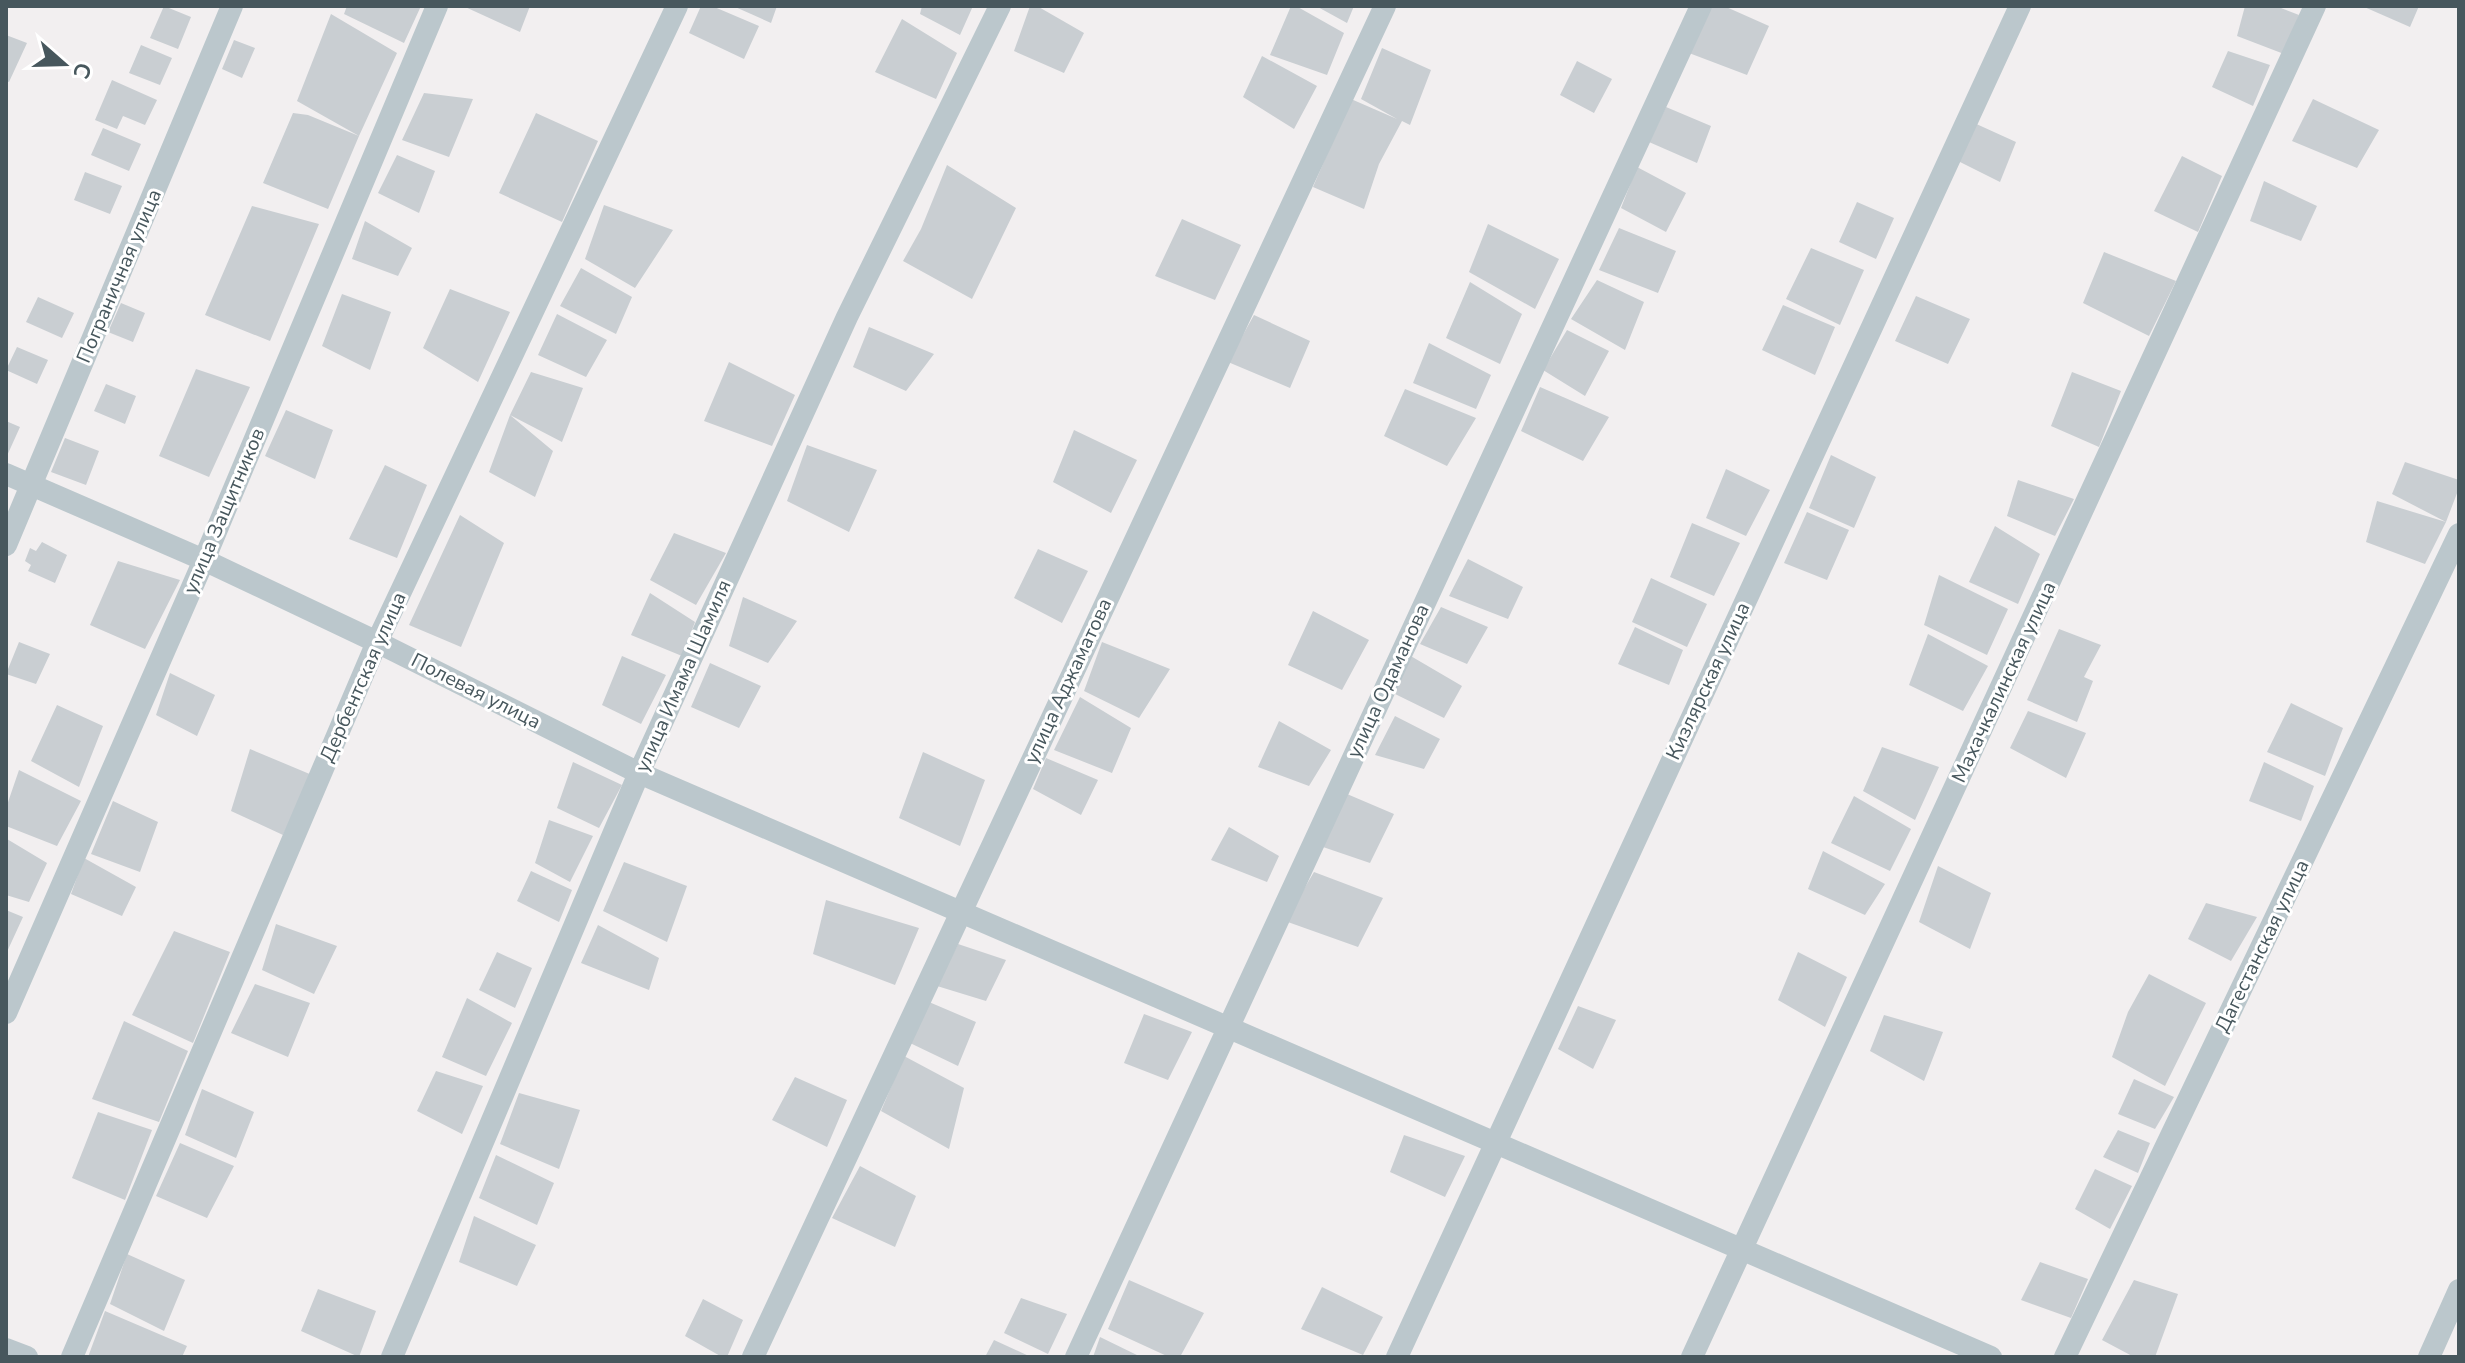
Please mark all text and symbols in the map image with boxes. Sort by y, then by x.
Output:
north arrow [24,24,104,104]
text: С [65,58,99,83]
street label: Пограничная улица [70,185,168,367]
street label: улица Защитников [177,424,271,598]
street label: улица Имама Шамиля [628,576,738,776]
street label: Махачкалинская улица [1945,577,2063,787]
street label: Дербентская улица [313,588,413,766]
street label: улица Аджаматова [1018,594,1118,768]
street label: Кизлярская улица [1660,598,1756,764]
street label: улица Одаманова [1340,599,1436,763]
street label: Полевая улица [407,647,545,735]
street label: Дагестанская улица [2208,855,2316,1037]

